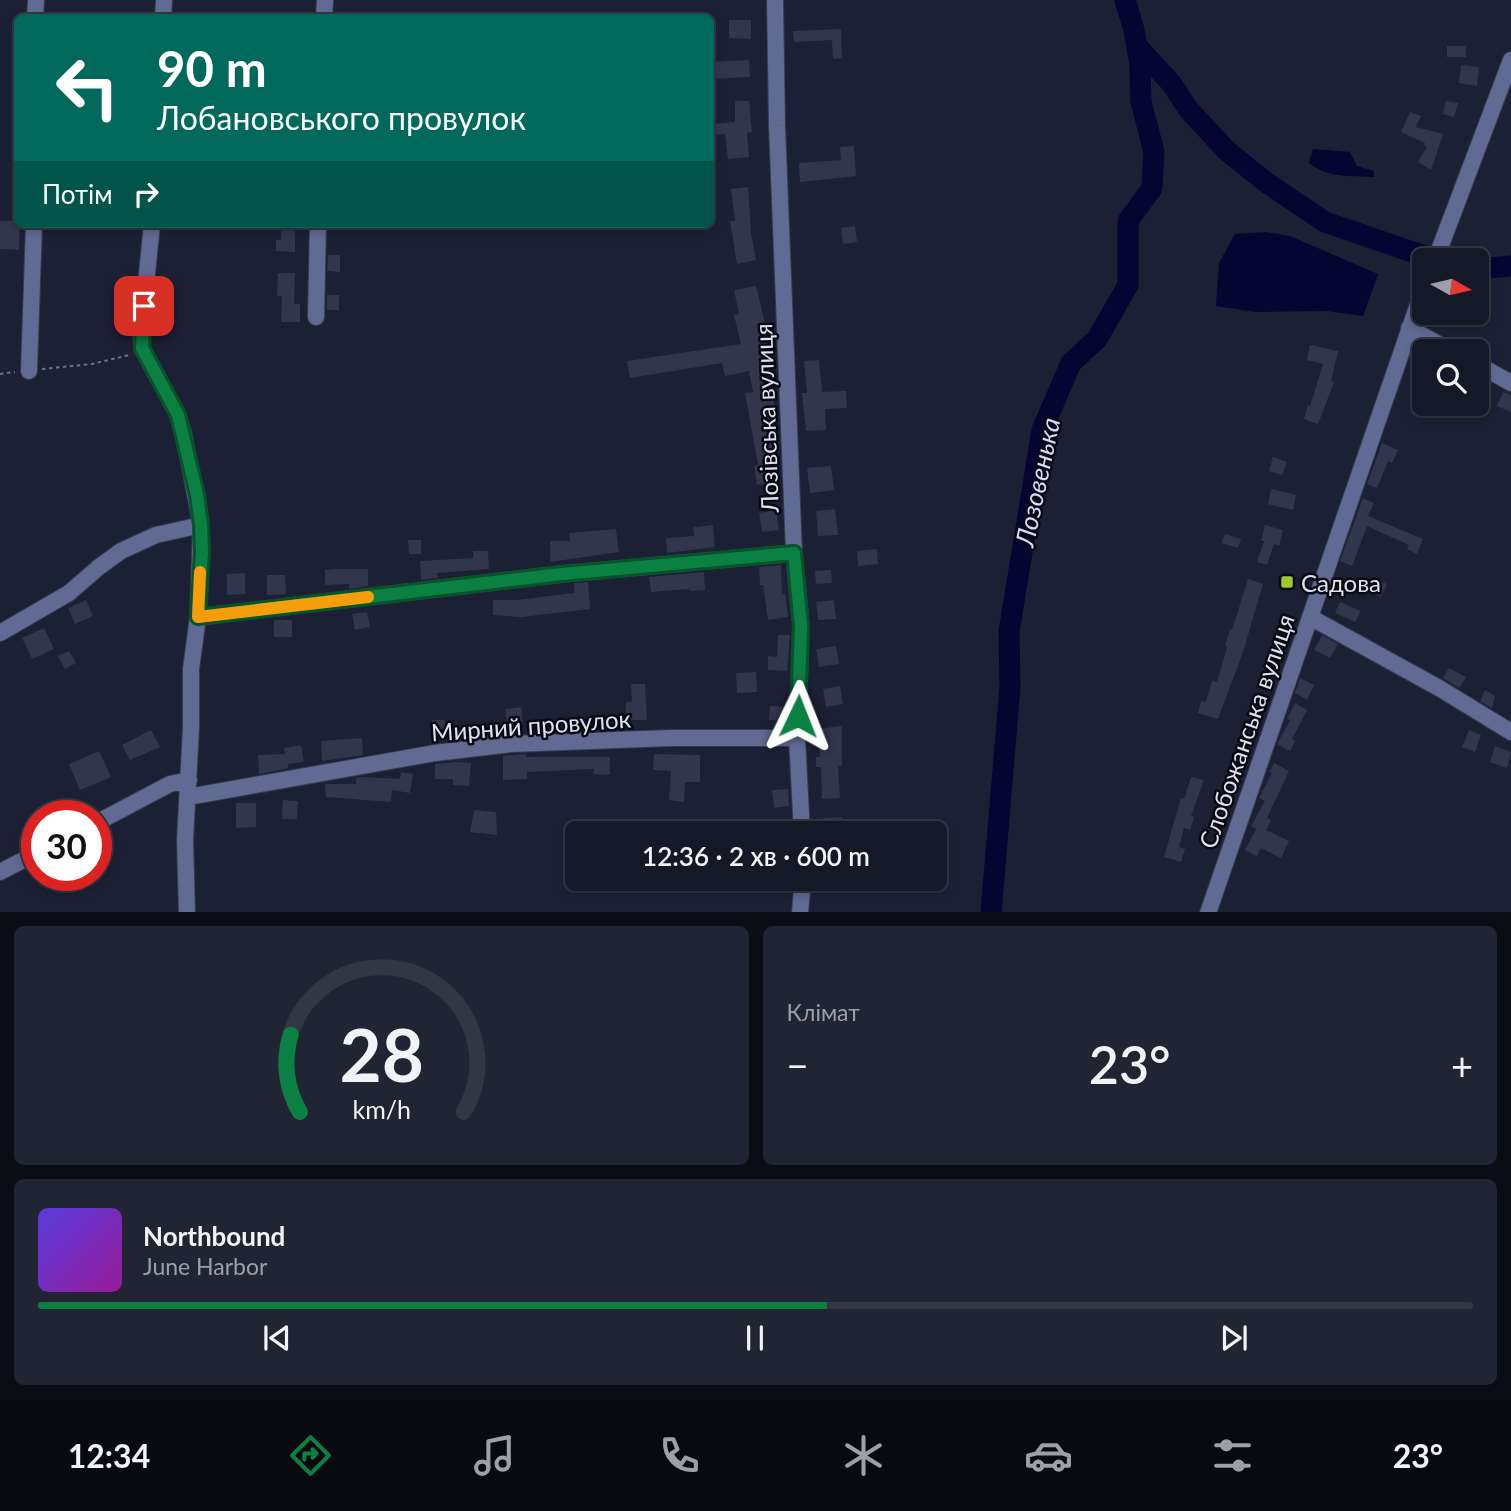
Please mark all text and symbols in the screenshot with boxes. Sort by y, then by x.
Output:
text: 90 m [157,39,267,97]
icon: left [42,42,133,133]
text: Лобановського провулок [157,98,526,137]
icon: right [127,175,165,213]
text: Потім [42,178,113,210]
north arrow [1412,248,1489,326]
map controls [1412,248,1489,416]
pin [114,276,174,336]
icon: arrive [125,287,163,325]
street label: Лозівська вулиця [748,323,784,514]
button: search [1412,339,1489,416]
water label: Лозовенька [1008,415,1066,550]
place label: Садова [1301,568,1381,597]
marker: Садова [1279,574,1295,590]
street label: Слобожанська вулиця [1192,610,1300,852]
position arrow [761,679,835,753]
street label: Мирний провулок [430,704,632,746]
speed limit sign: 30 [21,800,112,891]
text: 12:36 · 2 хв · 600 m [642,840,870,872]
text: Клімат [787,998,860,1026]
text: 28 [339,1010,423,1098]
text: 23° [1089,1033,1171,1095]
text: − [787,1042,809,1088]
text: + [1451,1042,1473,1088]
text: km/h [352,1093,411,1123]
text: Northbound [143,1220,285,1252]
text: June Harbor [143,1252,267,1280]
icon: previous [258,1319,296,1357]
icon: pause [736,1319,774,1357]
icon: next [1215,1319,1253,1357]
icon: directions [286,1431,335,1480]
icon: music [470,1431,519,1480]
icon: phone [655,1431,704,1480]
icon: climate [839,1431,888,1480]
icon: car [1024,1431,1073,1480]
icon: filters [1208,1431,1257,1480]
text: 12:34 [68,1436,150,1475]
text: 23° [1393,1436,1443,1475]

